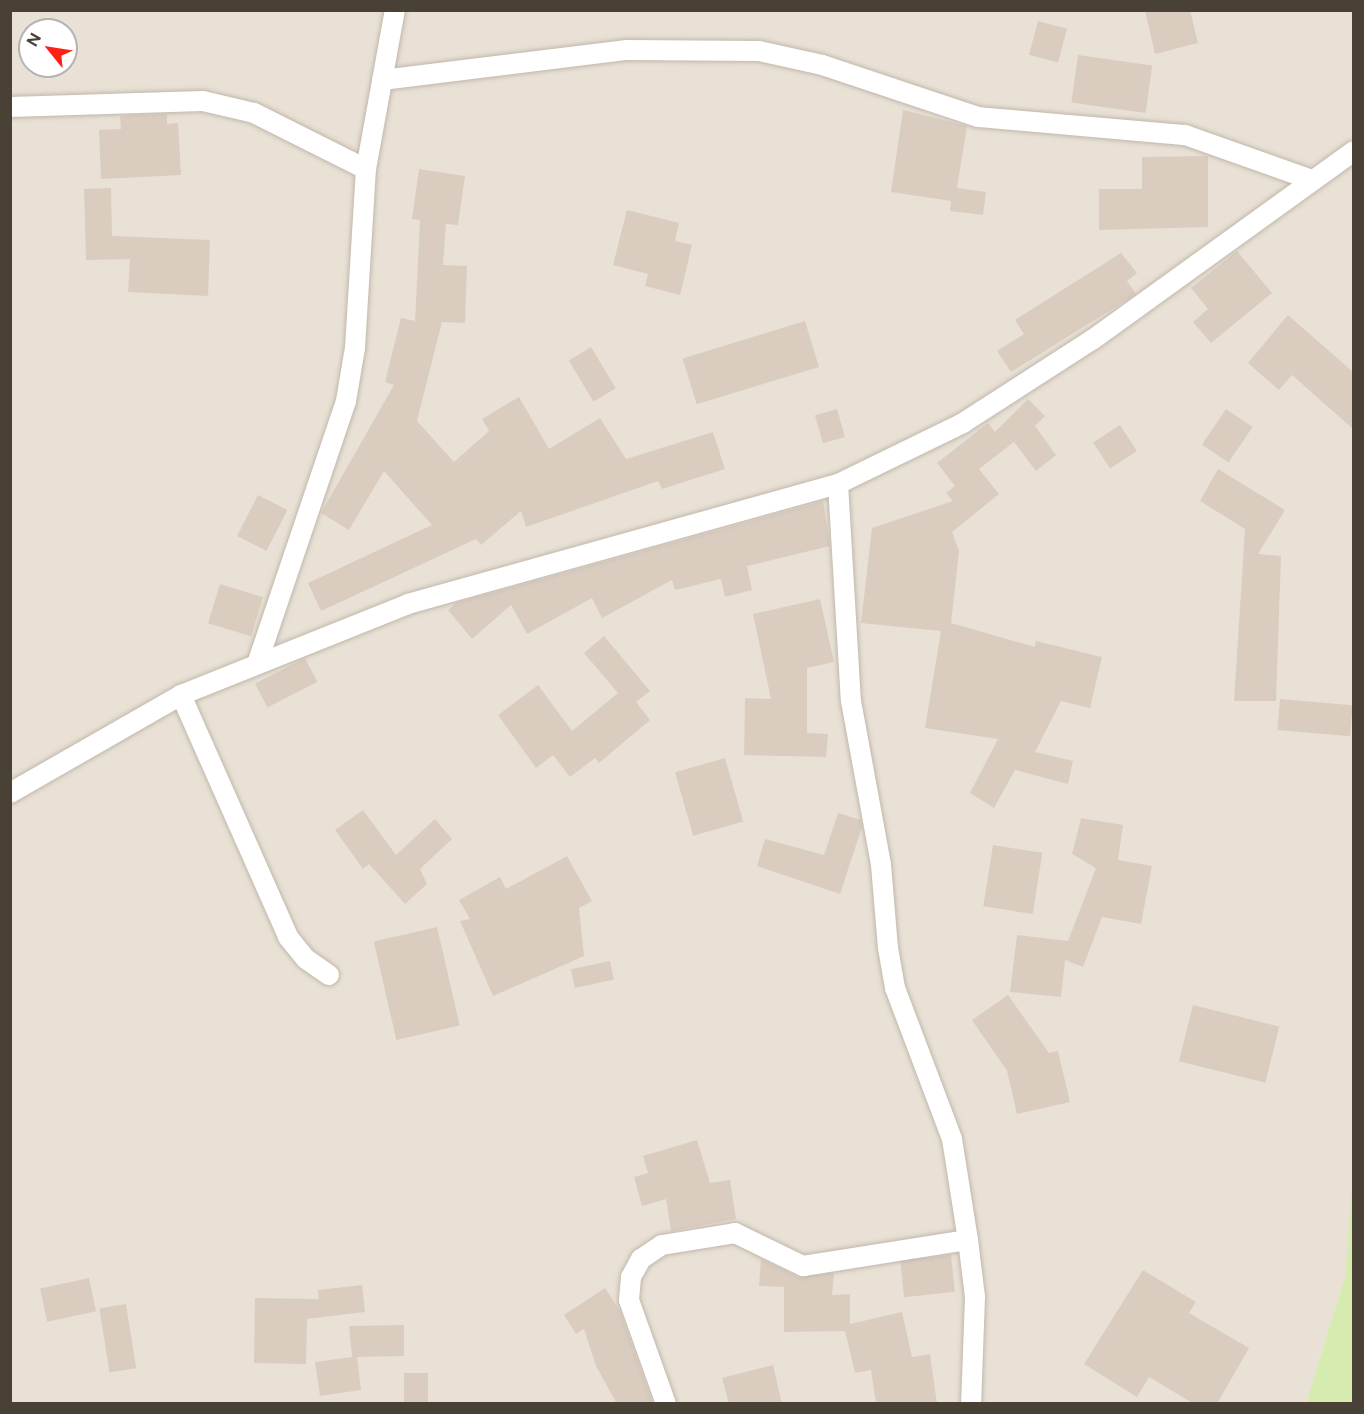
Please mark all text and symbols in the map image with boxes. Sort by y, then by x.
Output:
north arrow [18,18,78,78]
text: N [22,30,45,50]

